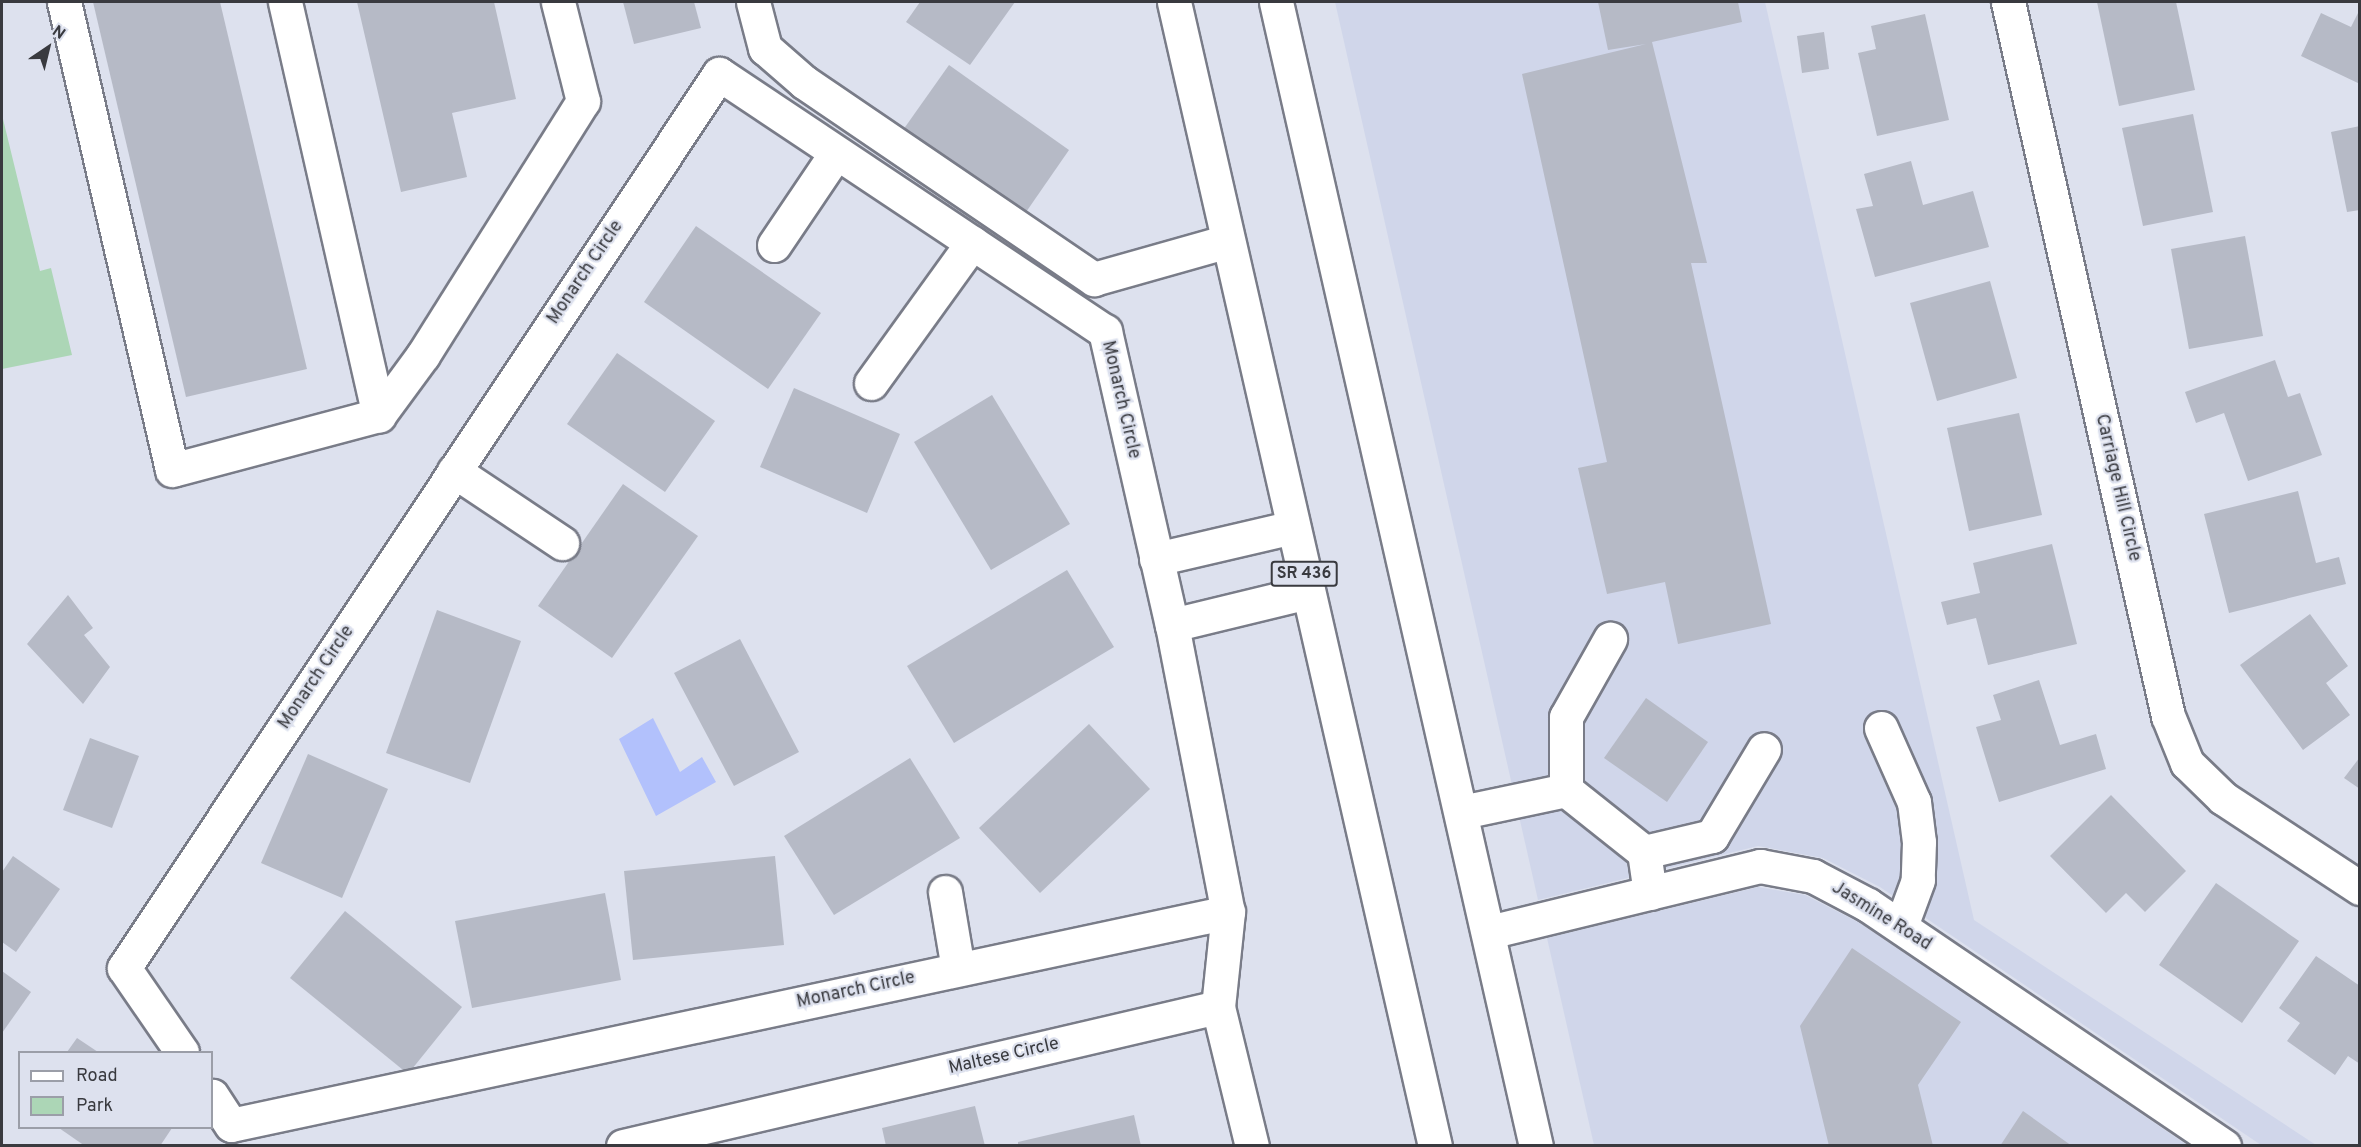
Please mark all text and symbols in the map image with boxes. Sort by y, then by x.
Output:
north arrow [18,18,78,78]
text: N [48,22,69,45]
street label: Monarch Circle [543,217,629,329]
street label: Monarch Circle [1096,339,1144,461]
street label: Carriage Hill Circle [2090,412,2144,564]
road number: SR 436 [1270,561,1338,587]
street label: Monarch Circle [274,622,360,734]
street label: Jasmine Road [1827,878,1935,956]
street label: Monarch Circle [795,968,917,1014]
street label: Maltese Circle [947,1034,1061,1080]
legend [18,1051,213,1129]
text: Road [76,1065,118,1088]
text: Park [76,1095,113,1118]

